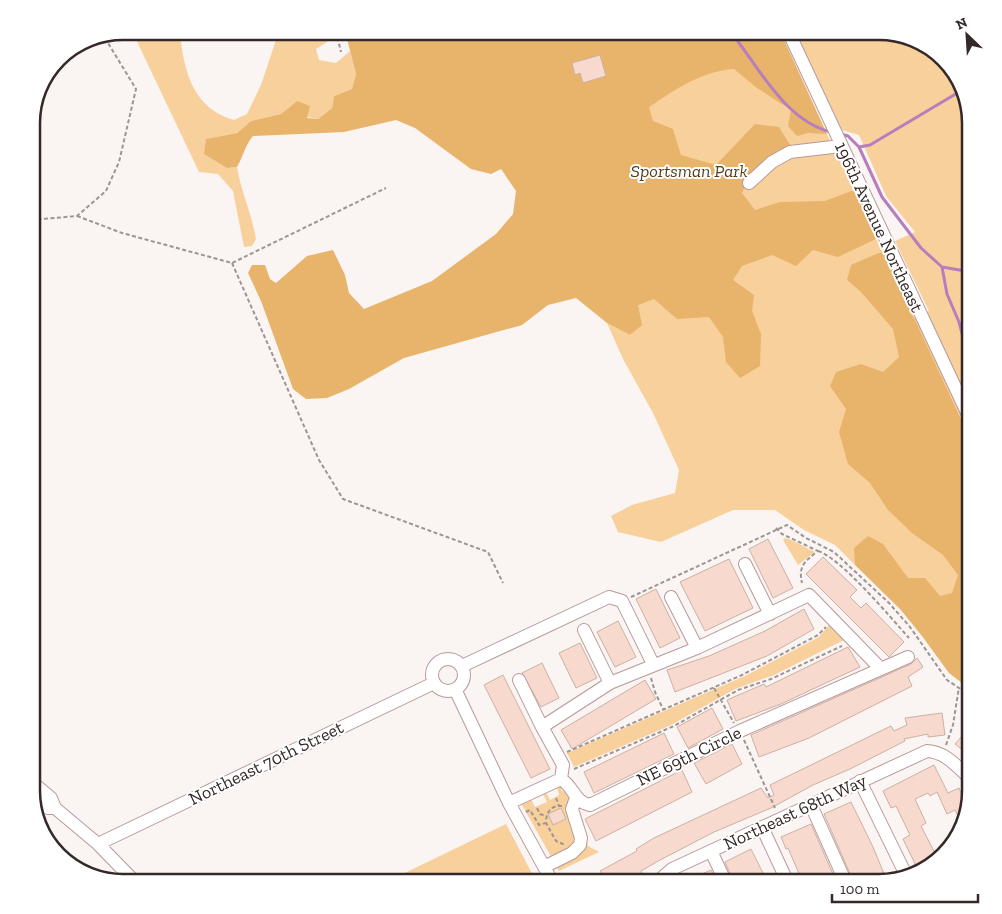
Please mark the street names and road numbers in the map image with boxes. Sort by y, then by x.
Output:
street label: 196th Avenue Northeast [830,138,928,316]
street label: Northeast 70th Street [185,716,347,810]
street label: NE 69th Circle [633,721,745,791]
street label: Northeast 68th Way [720,769,871,855]

